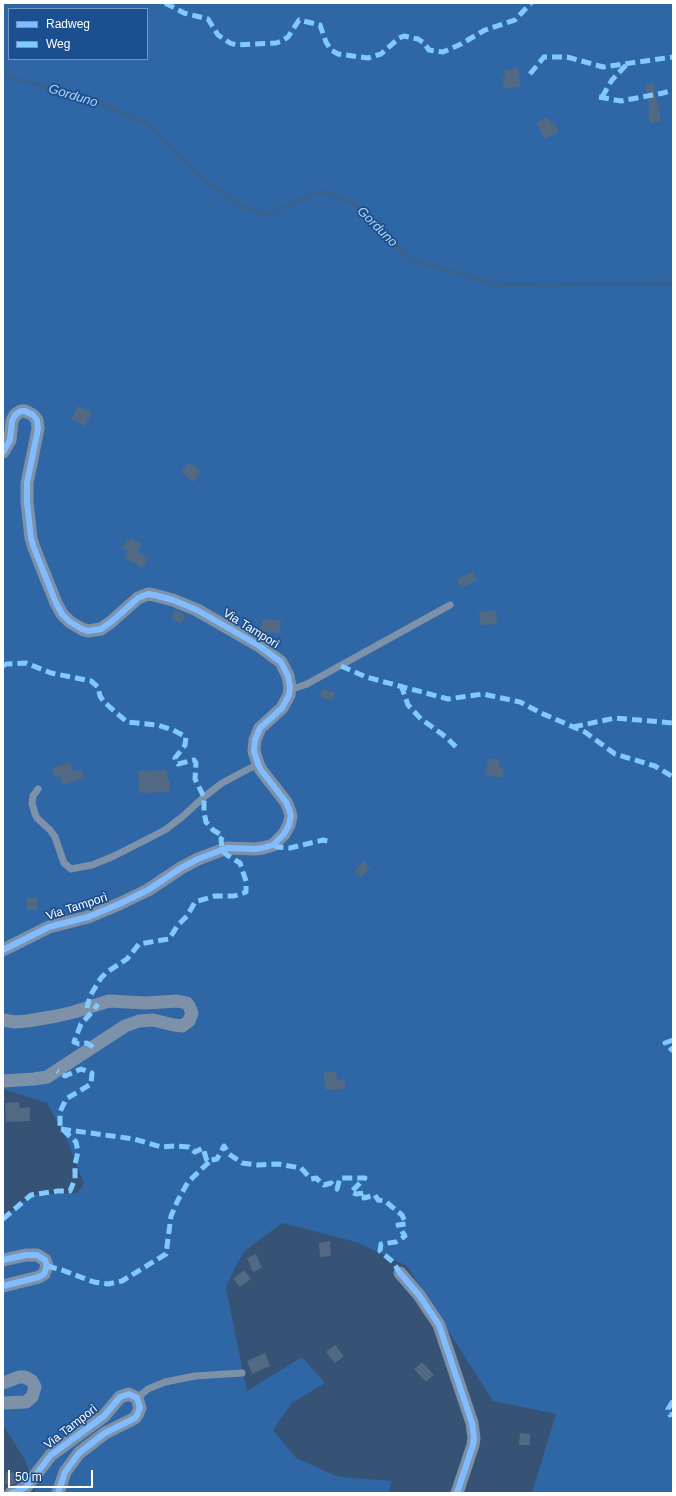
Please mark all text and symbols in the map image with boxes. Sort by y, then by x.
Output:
legend [8,8,148,60]
text: Radweg [46,17,90,31]
text: Weg [46,37,70,51]
water label: Gorduno [47,81,99,111]
water label: Gorduno [354,204,400,250]
street label: Via Tamporì [220,606,282,652]
street label: Via Tamporì [44,890,110,924]
street label: Via Tamporì [41,1402,101,1452]
scale bar [10,1462,95,1488]
text: 50 m [15,1470,42,1484]

